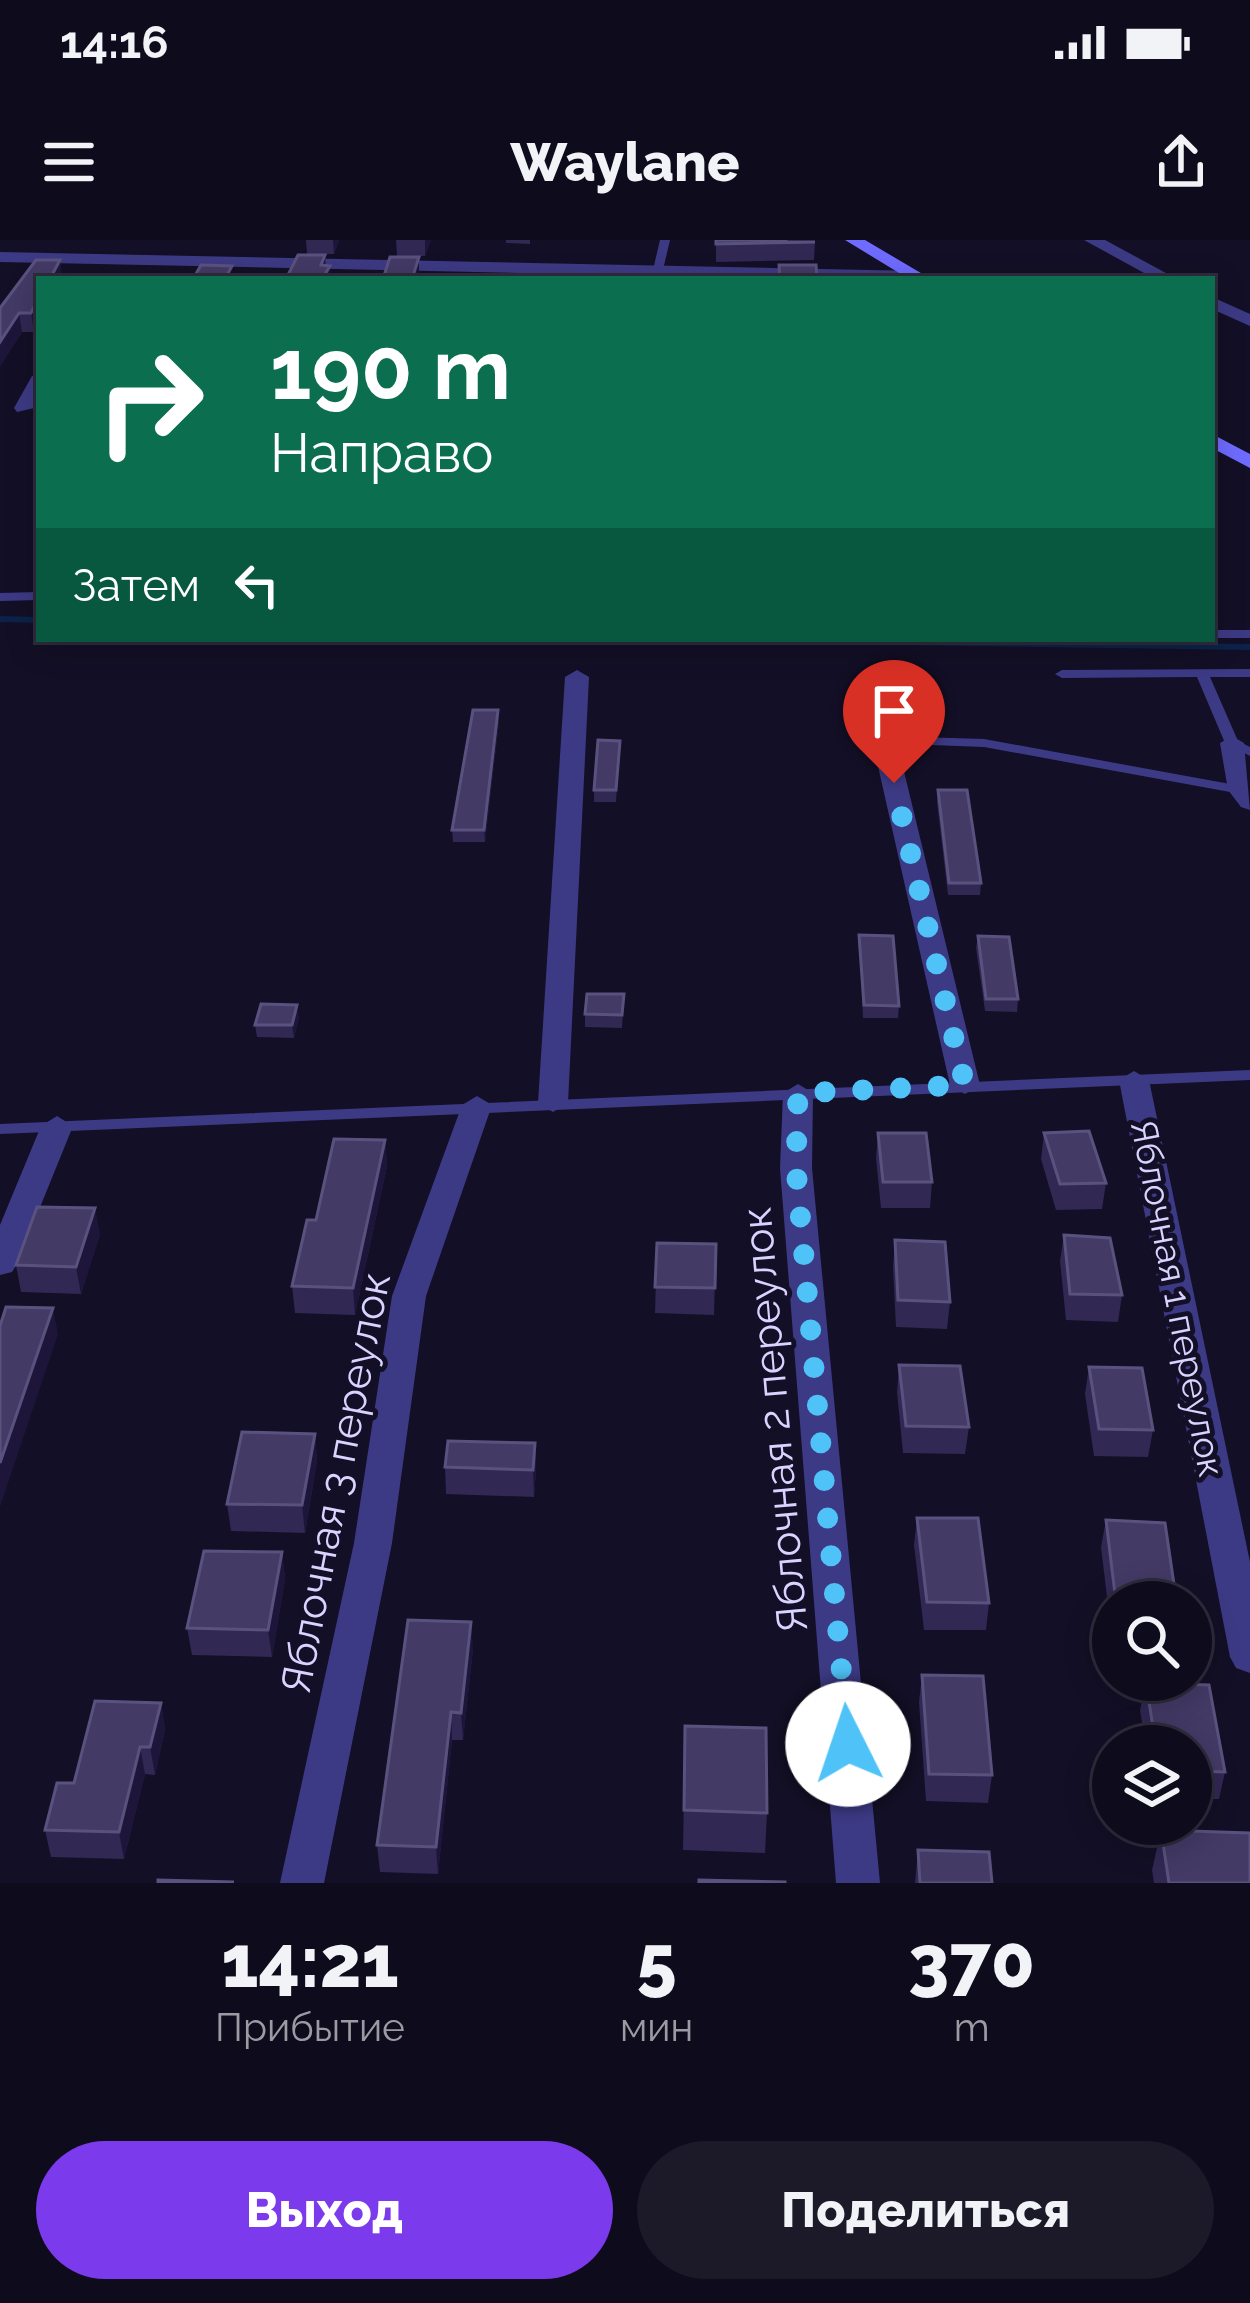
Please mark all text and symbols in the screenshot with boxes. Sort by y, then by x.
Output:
text: 14:16 [60,16,169,69]
icon: menu [36,129,102,195]
icon: share [1148,129,1214,195]
text: Waylane [510,130,740,194]
text: 190 m [270,320,511,419]
icon: right [72,324,228,480]
text: Направо [270,421,493,485]
icon: left [224,552,290,618]
text: Затем [72,559,200,612]
pin [843,660,945,783]
icon: arrive [861,678,927,744]
street label: Яблочная 1 переулок [1123,1116,1233,1480]
street label: Яблочная 2 переулок [731,1205,818,1635]
street label: Яблочная 3 переулок [271,1268,400,1698]
map controls [1092,1581,1212,1845]
button: search [1092,1581,1212,1701]
position arrow [785,1681,911,1807]
button: layers [1092,1725,1212,1845]
text: 14:21 [221,1919,399,2004]
text: 5 [637,1919,677,2004]
text: 370 [908,1919,1035,2004]
text: Прибытие [215,2004,405,2050]
text: мин [620,2004,693,2050]
text: m [954,2004,990,2050]
button: Выход [36,2141,613,2279]
button: Поделиться [637,2141,1214,2279]

